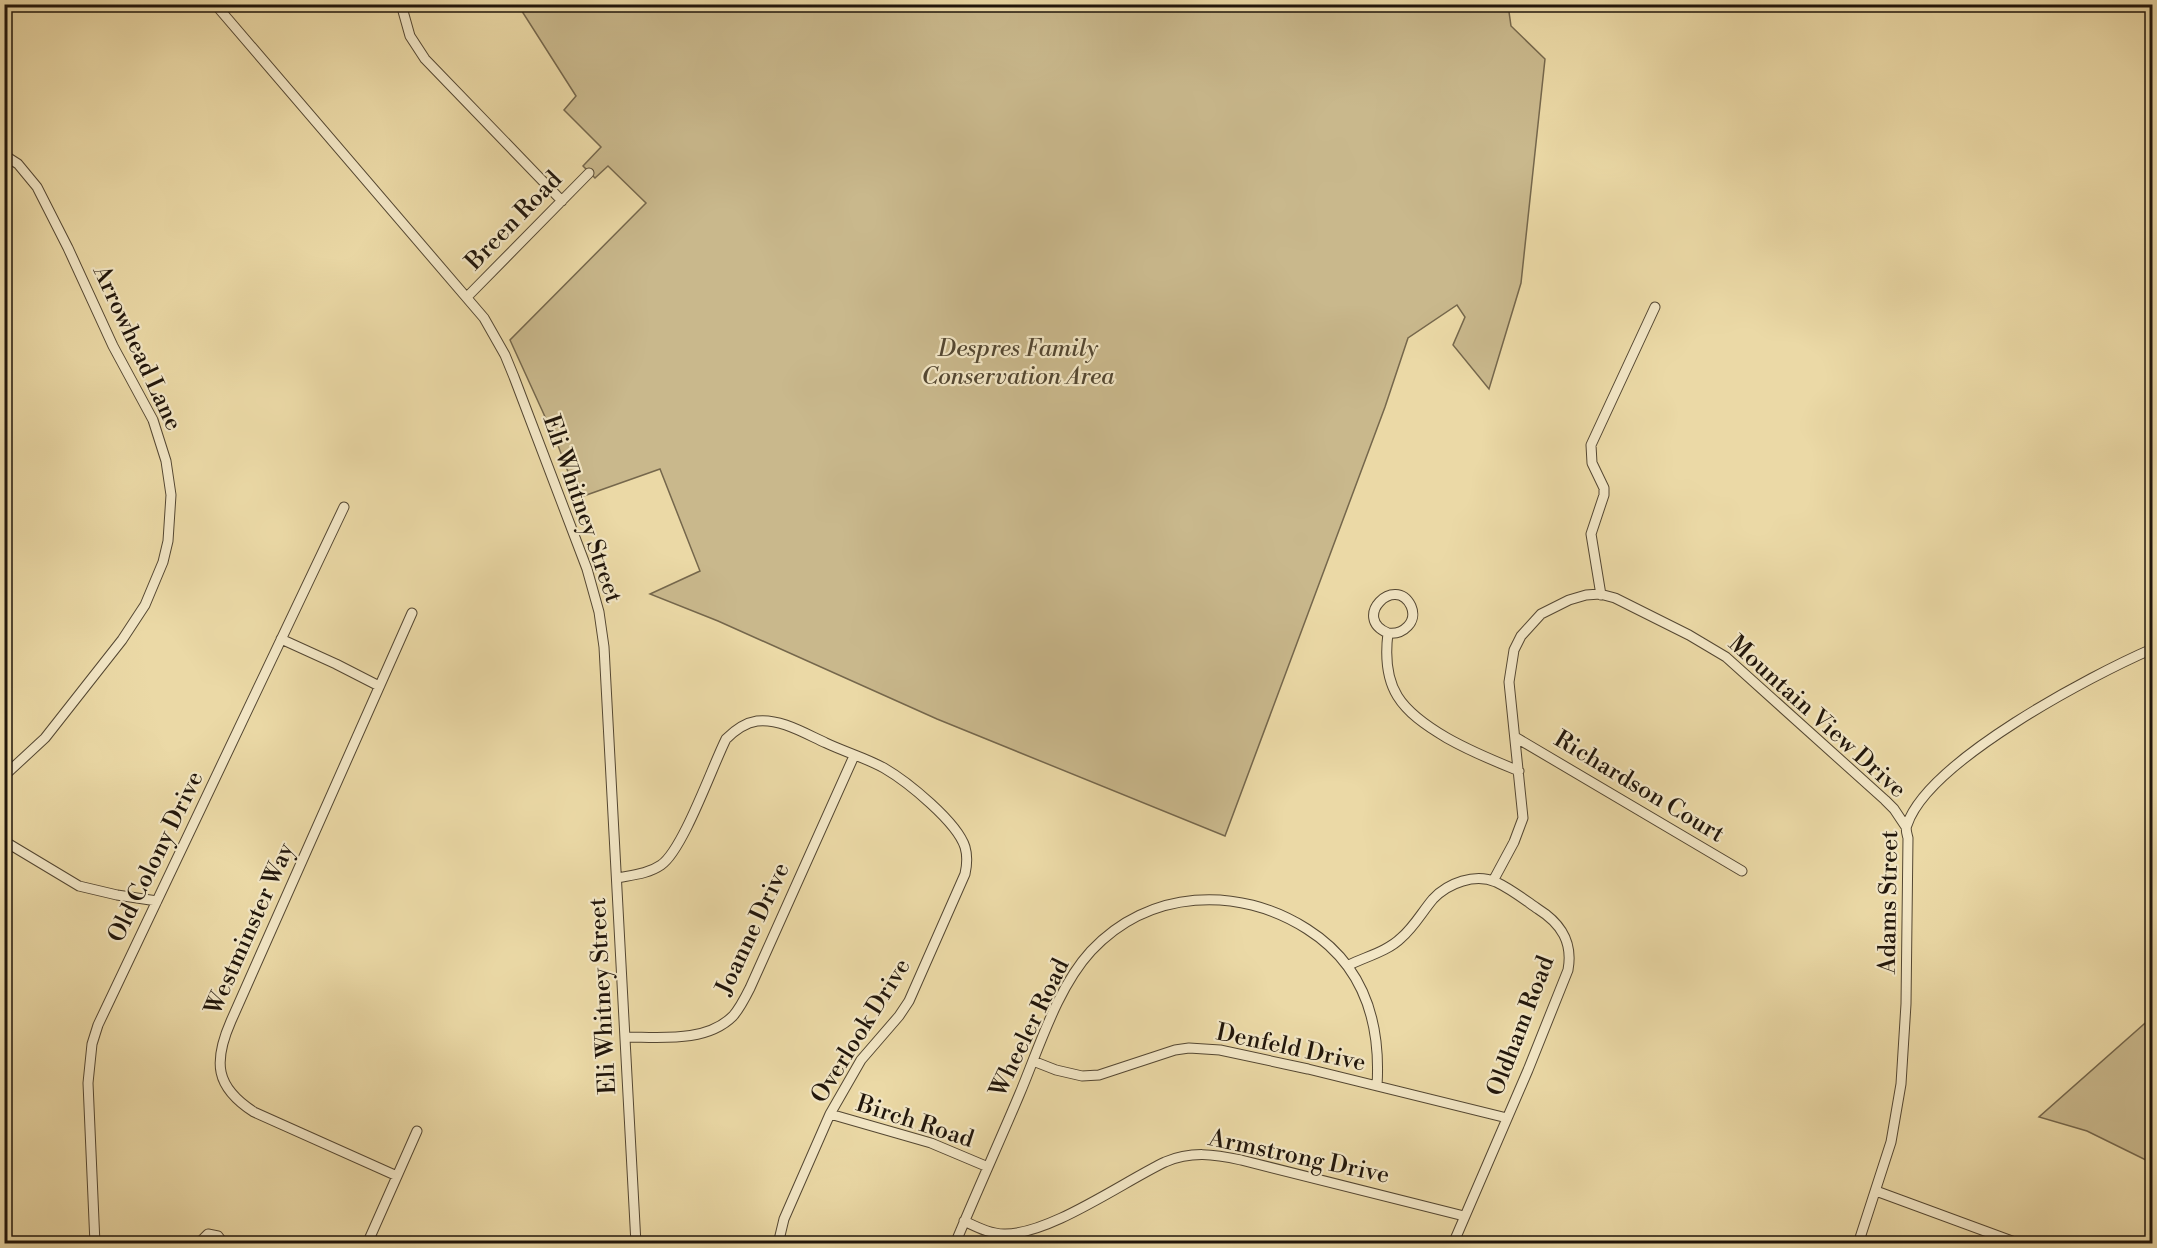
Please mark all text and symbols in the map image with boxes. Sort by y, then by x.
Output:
street label: Breen Road [459,165,569,278]
street label: Arrowhead Lane [85,260,188,435]
park label: Despres Family Conservation Area [922,334,1115,392]
street label: Eli Whitney Street [536,411,628,607]
street label: Mountain View Drive [1722,629,1912,805]
street label: Richardson Court [1548,724,1730,850]
street label: Old Colony Drive [102,766,210,948]
street label: Adams Street [1873,829,1905,975]
street label: Westminster Way [198,838,301,1021]
street label: Joanne Drive [709,858,797,1001]
street label: Eli Whitney Street [583,896,623,1095]
street label: Oldham Road [1481,951,1562,1100]
street label: Overlook Drive [805,953,917,1109]
street label: Wheeler Road [983,953,1077,1103]
street label: Denfeld Drive [1213,1018,1369,1078]
street label: Birch Road [852,1089,978,1155]
street label: Armstrong Drive [1205,1123,1392,1191]

